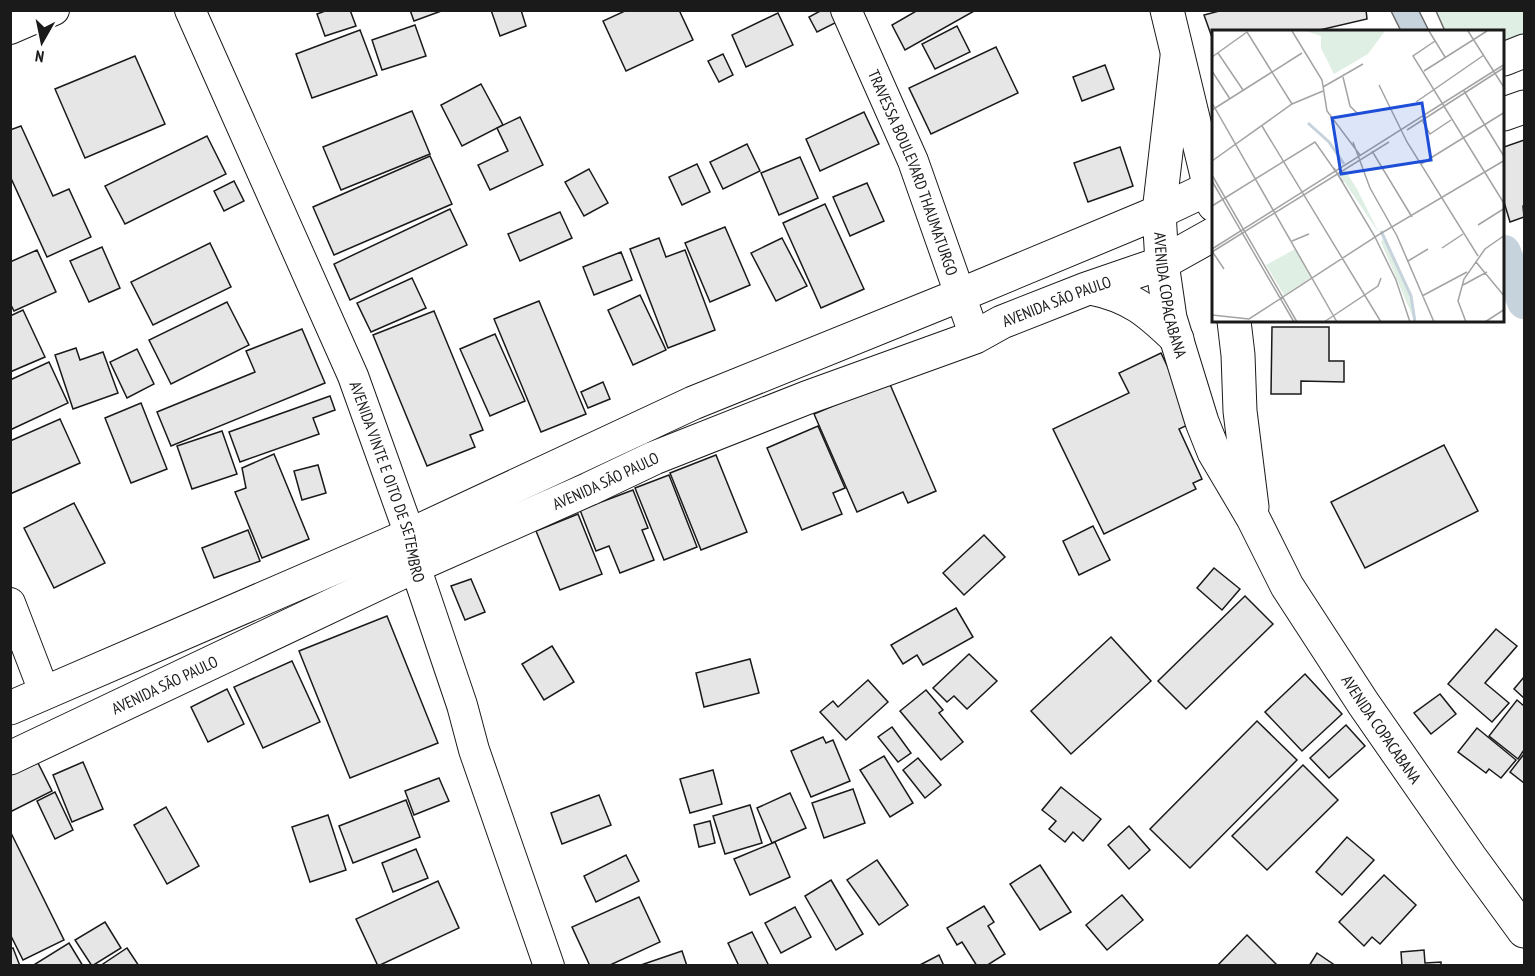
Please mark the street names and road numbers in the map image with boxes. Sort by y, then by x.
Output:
street label: TRAVESSA BOULEVARD THAUMATURGO [864,66,963,278]
street label: AVENIDA COPACABANA [1150,232,1192,360]
street label: AVENIDA SÃO PAULO [999,271,1114,331]
street label: AVENIDA VINTE E OITO DE SETEMBRO [346,378,430,585]
street label: AVENIDA SÃO PAULO [549,447,662,514]
street label: AVENIDA SÃO PAULO [108,651,221,718]
street label: AVENIDA COPACABANA [1337,671,1426,788]

